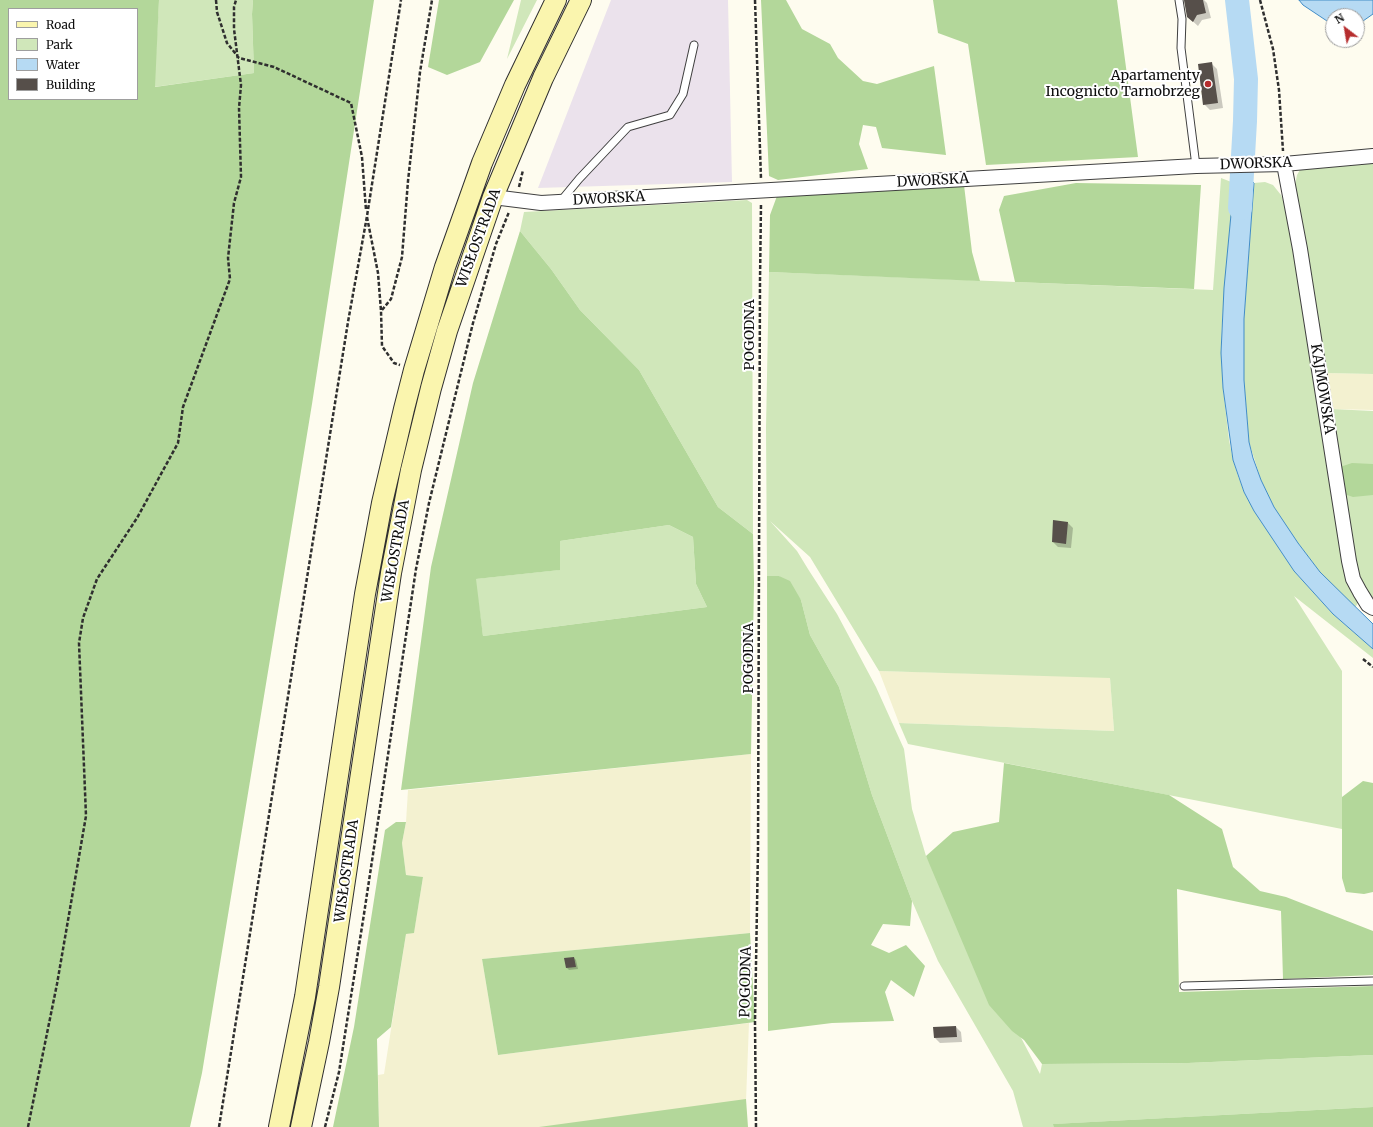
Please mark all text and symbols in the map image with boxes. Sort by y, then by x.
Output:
legend [8,8,138,100]
north arrow [1325,8,1365,48]
text: N [1332,10,1347,27]
text: Road [46,17,75,32]
text: Park [46,37,73,52]
text: Water [46,57,80,72]
place label: Apartamenty Incognicto Tarnobrzeg [1046,68,1200,100]
text: Building [46,77,95,92]
marker: Apartamenty Incognicto Tarnobrzeg [1203,79,1213,89]
street label: DWORSKA [1219,154,1293,174]
street label: DWORSKA [896,171,970,191]
street label: WISŁOSTRADA [453,186,505,290]
street label: DWORSKA [572,189,646,209]
street label: POGODNA [742,299,758,371]
street label: KAJMOWSKA [1307,343,1337,435]
street label: WISŁOSTRADA [379,498,413,604]
street label: POGODNA [741,622,757,694]
street label: WISŁOSTRADA [331,818,363,924]
street label: POGODNA [737,946,755,1018]

